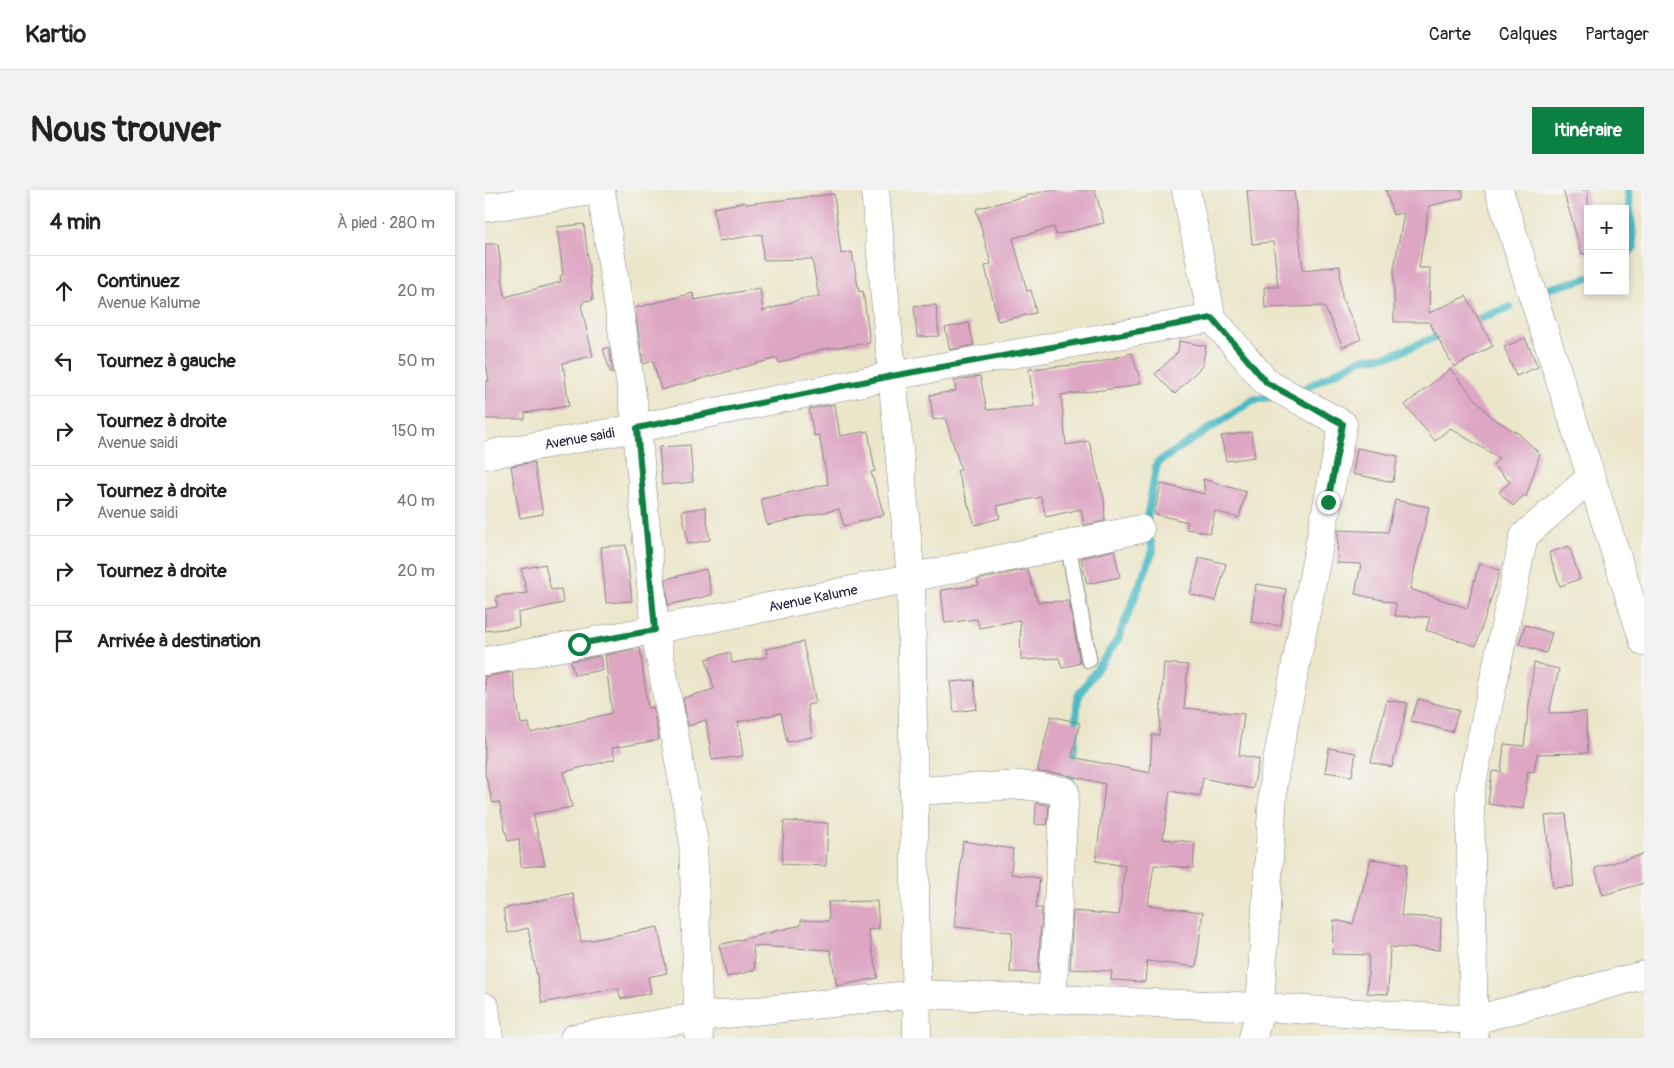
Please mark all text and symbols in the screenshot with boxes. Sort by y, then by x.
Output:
text: Kartio [25,20,86,49]
text: Carte [1429,23,1471,46]
text: Calques [1499,23,1557,46]
text: Partager [1585,23,1649,46]
button: Itinéraire [1532,107,1644,154]
text: Nous trouver [30,108,221,152]
map controls [1584,205,1629,295]
button: + [1584,205,1629,250]
text: 4 min [50,209,101,236]
text: À pied · 280 m [337,213,435,233]
button: − [1584,250,1629,295]
text: Continuez [97,269,180,293]
icon: ahead [50,277,78,305]
text: 20 m [397,281,435,301]
text: Avenue Kalume [97,293,200,313]
icon: left [50,347,78,375]
text: Tournez à gauche [97,349,236,373]
text: 50 m [398,351,435,371]
text: Tournez à droite [97,409,227,433]
icon: right [50,417,78,445]
text: 150 m [391,421,435,441]
street label: Avenue saidi [543,424,616,453]
text: Avenue saidi [97,433,178,453]
text: Tournez à droite [97,479,227,503]
icon: right [50,487,78,515]
text: 40 m [397,491,435,511]
route end [1317,491,1340,514]
text: Avenue saidi [97,503,178,523]
icon: right [50,557,78,585]
text: Tournez à droite [97,559,227,583]
text: 20 m [397,561,435,581]
street label: Avenue Kalume [767,581,859,616]
icon: arrive [50,627,78,655]
text: Arrivée à destination [97,629,261,653]
route start [568,633,591,656]

